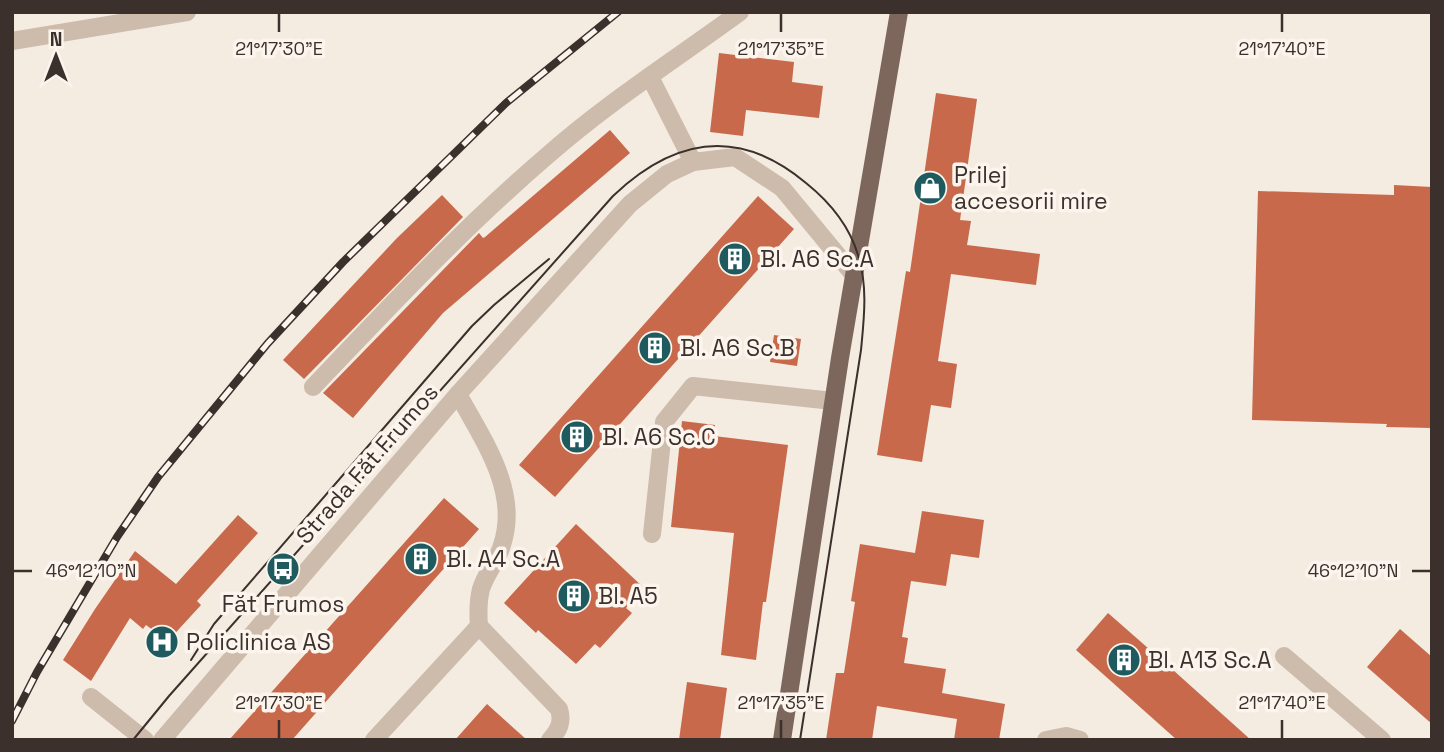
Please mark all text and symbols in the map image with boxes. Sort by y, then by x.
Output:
north arrow [21,21,91,91]
text: N [50,27,62,52]
text: 21°17'30"E [235,37,323,60]
text: 21°17'35"E [738,37,824,60]
text: 21°17'40"E [1238,37,1326,60]
place label: Prilej accesorii mire [954,160,1108,216]
shop icon: Prilej accesorii mire [911,169,949,207]
building icon: Bl. A6 Sc.A [716,240,754,278]
place label: Bl. A6 Sc.A [760,244,874,274]
building icon: Bl. A6 Sc.B [636,329,674,367]
place label: Bl. A6 Sc.B [680,333,795,363]
street label: Strada Făt Frumos [289,378,445,550]
building icon: Bl. A6 Sc.C [558,418,596,456]
place label: Bl. A6 Sc.C [602,422,716,452]
building icon: Bl. A4 Sc.A [402,540,440,578]
place label: Bl. A4 Sc.A [446,544,560,574]
bus stop icon: Făt Frumos [264,550,302,588]
text: 46°12'10"N [46,559,136,582]
text: 46°12'10"N [1308,559,1398,582]
building icon: Bl. A5 [555,577,593,615]
place label: Bl. A5 [598,581,658,611]
place label: Făt Frumos [222,589,344,619]
hospital icon: Policlinica AS [143,623,181,661]
place label: Policlinica AS [186,627,331,657]
building icon: Bl. A13 Sc.A [1105,641,1143,679]
place label: Bl. A13 Sc.A [1148,645,1271,675]
text: 21°17'30"E [235,691,323,714]
text: 21°17'35"E [738,691,824,714]
text: 21°17'40"E [1238,691,1326,714]

